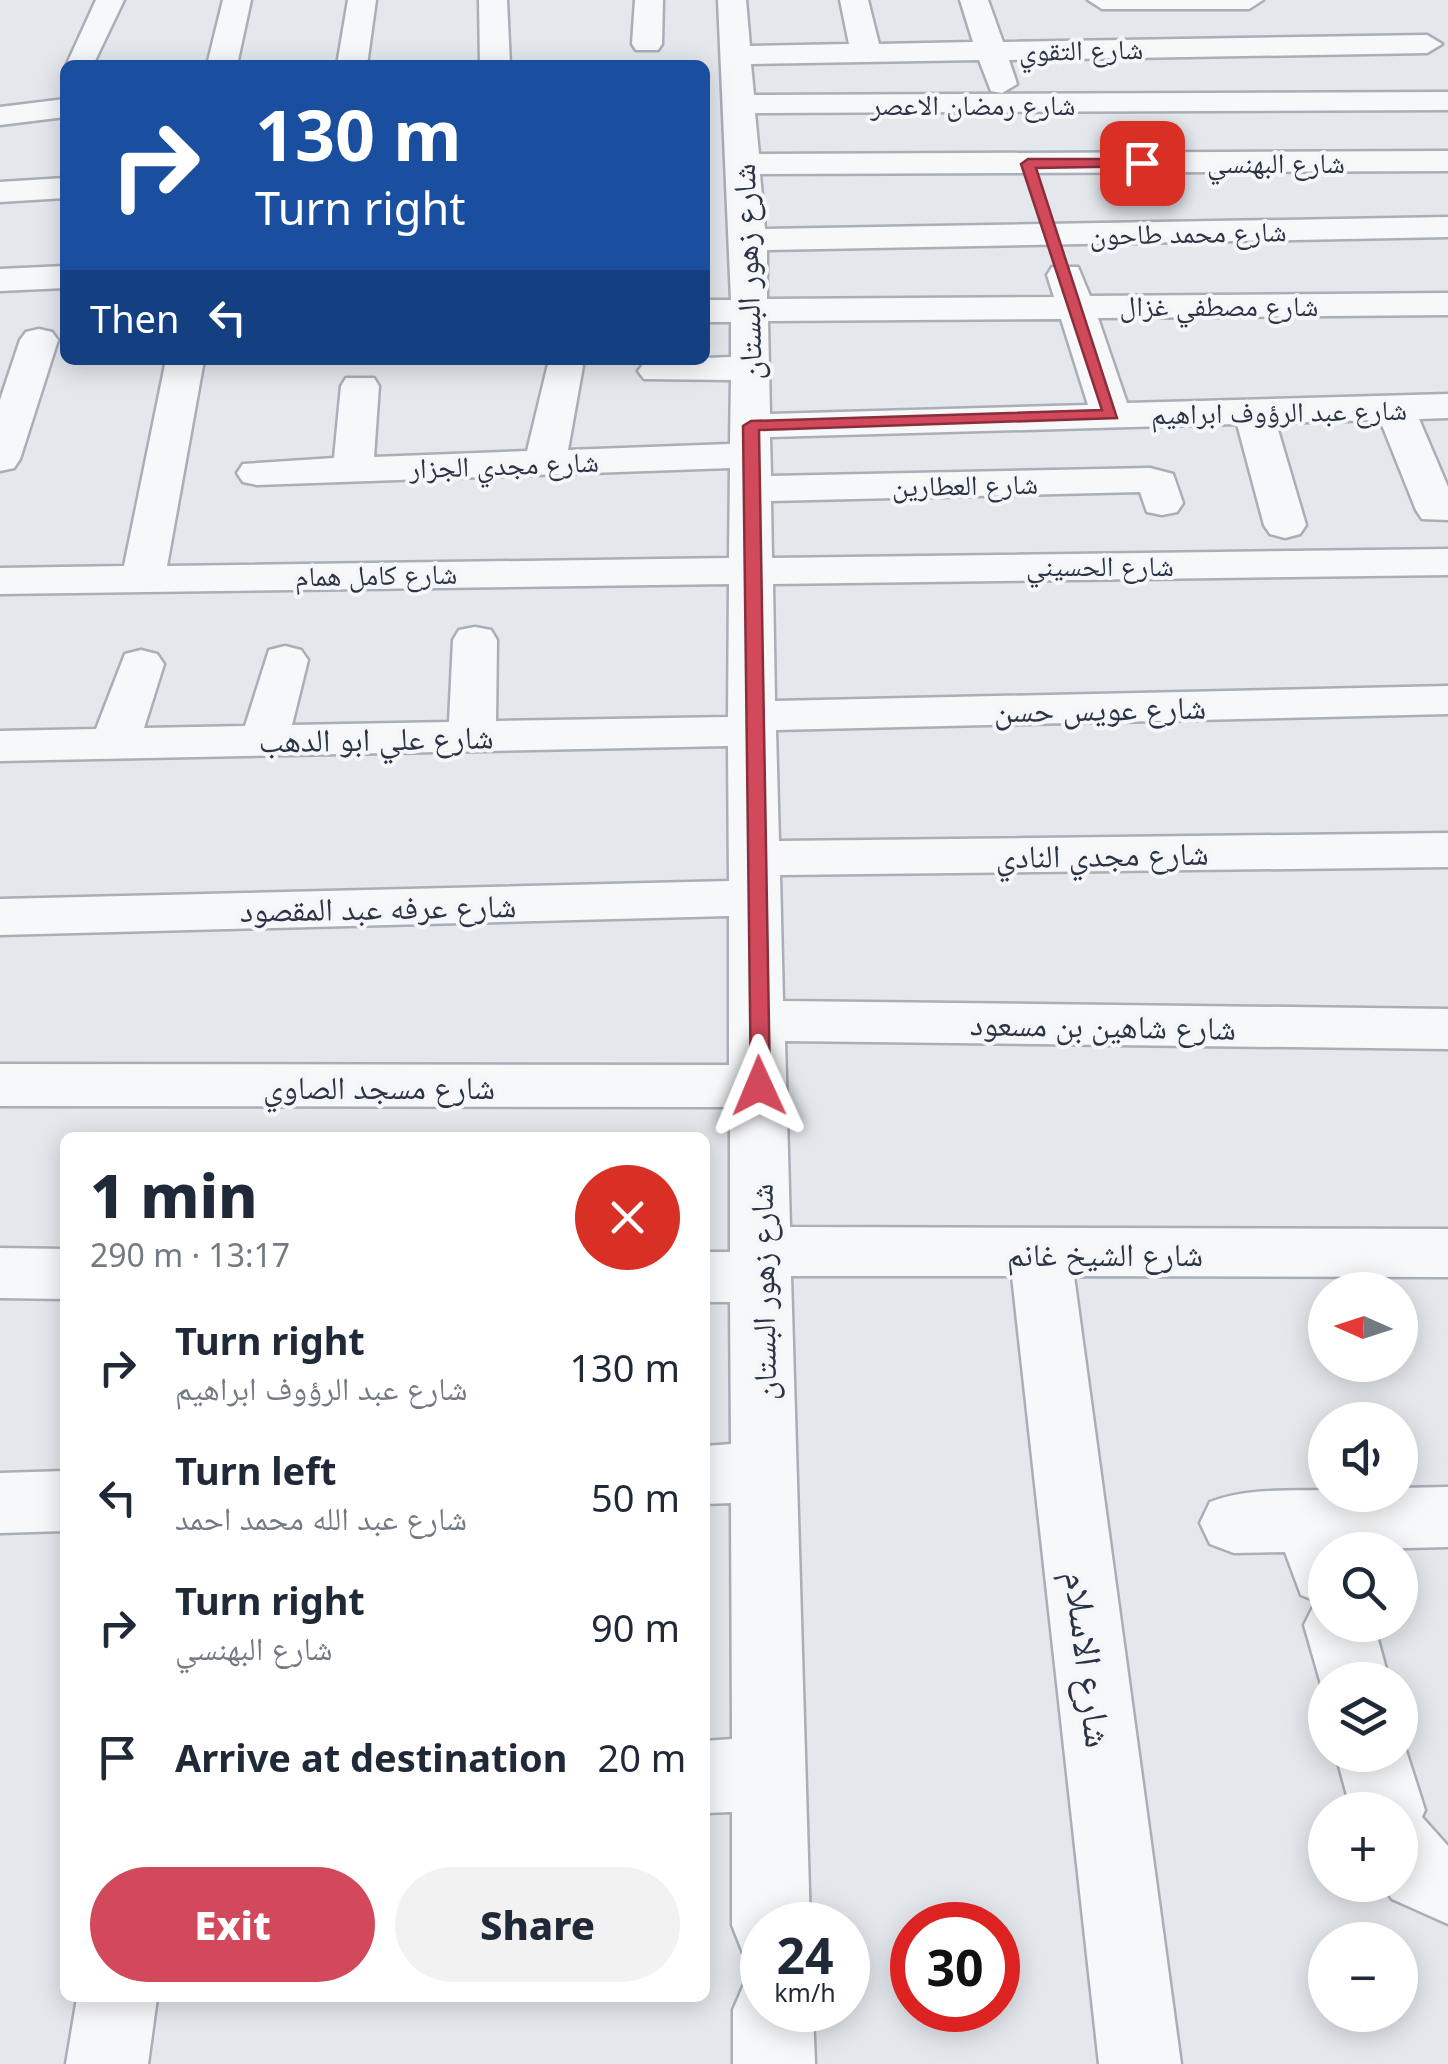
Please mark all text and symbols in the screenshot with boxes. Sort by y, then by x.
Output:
street label: شارع التقوي [1018,29,1144,74]
street label: شارع رمضان الاعصر [869,85,1076,123]
text: 130 m [255,86,462,182]
icon: right [90,100,220,230]
pin [1100,121,1185,206]
icon: arrive [1115,136,1170,191]
street label: شارع البهنسي [1207,143,1345,186]
street label: شارع زهور البستان [721,163,771,381]
text: Turn right [255,177,466,238]
street label: شارع محمد طاحون [1089,211,1287,253]
street label: شارع مصطفي غزال [1120,286,1318,329]
icon: left [200,290,255,345]
text: Then [90,292,180,344]
street label: شارع عبد الرؤوف ابراهيم [1151,390,1407,433]
street label: شارع مجدي الجزار [407,442,600,491]
street label: شارع العطارين [892,464,1038,504]
street label: شارع الحسيني [1026,546,1174,589]
street label: شارع كامل همام [294,554,458,595]
street label: شارع عويس حسن [993,685,1207,731]
street label: شارع علي ابو الدهب [258,714,494,767]
street label: شارع مجدي النادي [995,831,1209,882]
street label: شارع عرفه عبد المقصود [239,883,517,931]
street label: شارع شاهين بن مسعود [970,1001,1236,1049]
position arrow [707,1034,811,1138]
street label: شارع مسجد الصاوي [263,1065,495,1113]
text: 1 min [90,1154,258,1236]
button: close [575,1165,680,1270]
street label: شارع زهور البستان [739,1183,785,1401]
street label: شارع الشيخ غانم [1007,1232,1203,1276]
text: 290 m · 13:17 [90,1233,290,1276]
north arrow [1308,1272,1418,1382]
map controls [1308,1272,1418,2032]
text: Turn right [175,1314,365,1366]
icon: right [90,1340,145,1395]
text: 130 m [569,1341,680,1393]
text: شارع عبد الرؤوف ابراهيم [175,1366,468,1409]
button: sound [1308,1402,1418,1512]
text: Turn left [175,1444,337,1496]
icon: left [90,1470,145,1525]
text: 50 m [591,1471,680,1523]
text: شارع عبد الله محمد احمد [175,1496,467,1539]
button: search [1308,1532,1418,1642]
street label: شارع الاسلام [1052,1568,1127,1750]
text: Turn right [175,1574,365,1626]
icon: right [90,1600,145,1655]
text: 90 m [591,1601,680,1653]
text: شارع البهنسي [175,1626,333,1669]
button: layers [1308,1662,1418,1772]
icon: arrive [90,1730,145,1785]
text: Arrive at destination [175,1731,567,1783]
text: 20 m [597,1731,686,1783]
button: + [1308,1792,1418,1902]
button: Exit [90,1867,375,1982]
button: Share [395,1867,680,1982]
speed limit sign: 30 [890,1902,1020,2032]
text: 24 [776,1921,834,1989]
button: − [1308,1922,1418,2032]
text: km/h [774,1975,836,2009]

